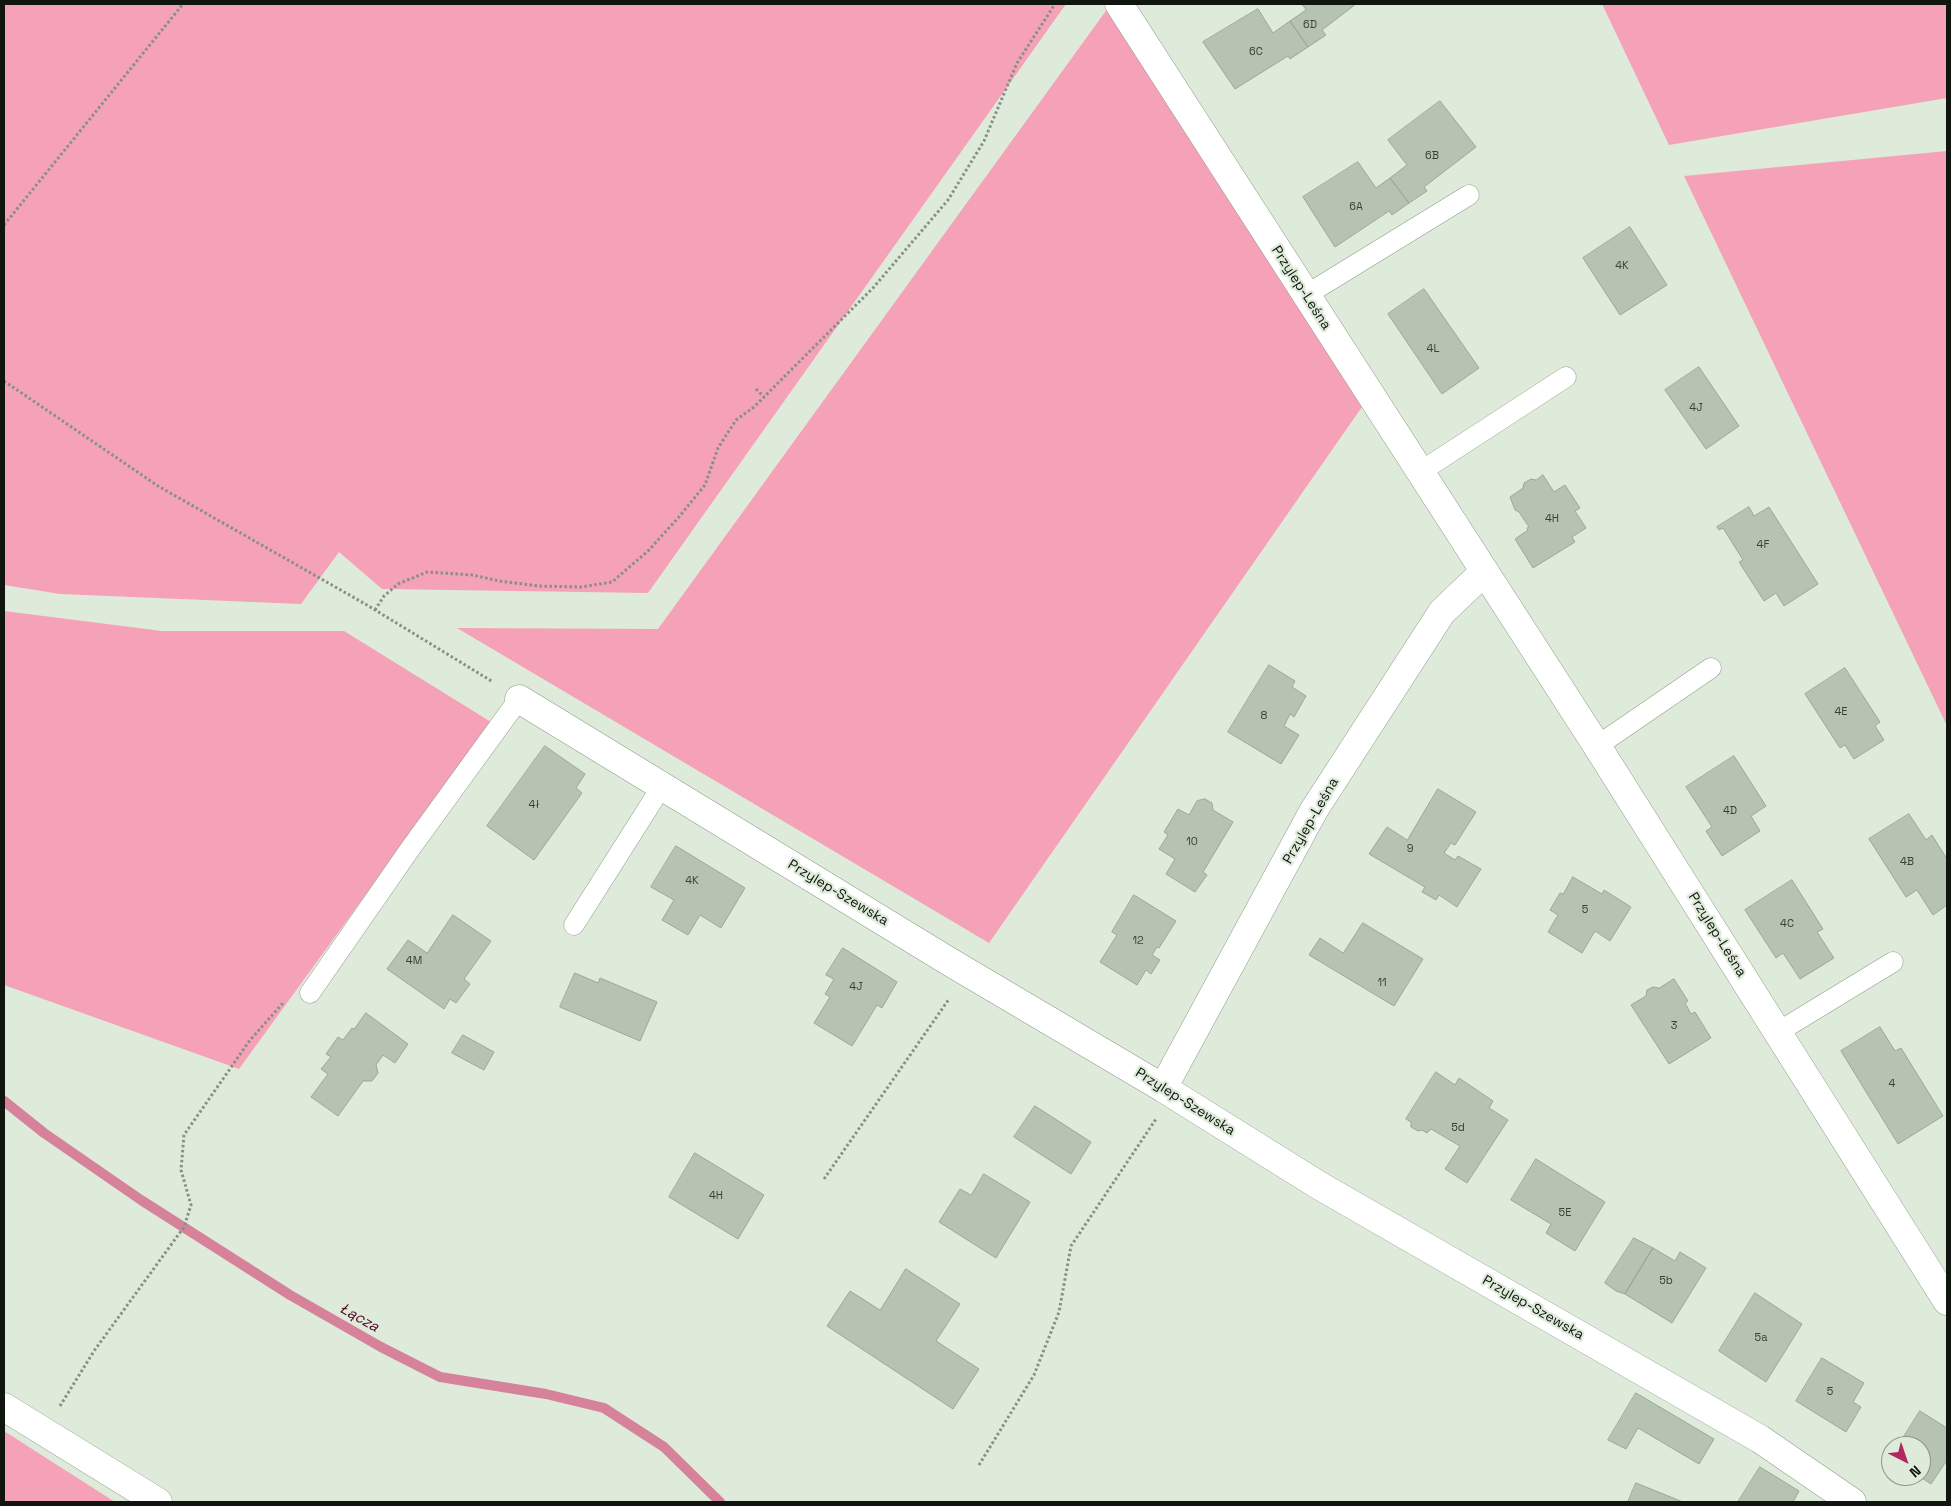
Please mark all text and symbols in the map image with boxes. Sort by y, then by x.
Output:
house number: 6D [1303,18,1317,32]
house number: 6C [1249,45,1263,59]
house number: 6B [1425,149,1439,163]
house number: 6A [1349,200,1363,214]
street label: Przylep-Leśna [1268,243,1334,333]
house number: 4K [1615,259,1629,273]
house number: 4L [1427,342,1439,356]
house number: 4J [1689,401,1703,415]
house number: 4H [1545,512,1559,526]
house number: 4F [1757,538,1769,552]
house number: 4E [1834,705,1848,719]
house number: 8 [1261,709,1267,723]
street label: Przylep-Leśna [1280,775,1342,867]
house number: 4ł [529,798,539,812]
house number: 4D [1723,804,1737,818]
house number: 10 [1186,835,1198,849]
house number: 9 [1407,842,1413,856]
house number: 4B [1900,855,1914,869]
street label: Przylep-Szewska [785,856,891,930]
house number: 4K [685,874,699,888]
street label: Przylep-Leśna [1684,890,1750,980]
house number: 5 [1582,903,1588,917]
house number: 4C [1780,917,1794,931]
house number: 12 [1132,934,1144,948]
house number: 4M [406,954,422,968]
house number: 11 [1377,976,1387,990]
house number: 4J [849,980,863,994]
house number: 3 [1671,1019,1677,1033]
street label: Przylep-Szewska [1132,1065,1238,1139]
house number: 4 [1889,1077,1895,1091]
house number: 5d [1451,1121,1465,1135]
house number: 4H [709,1189,723,1203]
house number: 5E [1559,1206,1571,1220]
street label: Przylep-Szewska [1479,1272,1587,1344]
house number: 5b [1659,1274,1673,1288]
water label: Łącza [336,1300,382,1336]
house number: 5a [1755,1331,1767,1345]
house number: 5 [1827,1385,1833,1399]
north arrow [1881,1436,1931,1486]
text: N [1906,1462,1925,1481]

